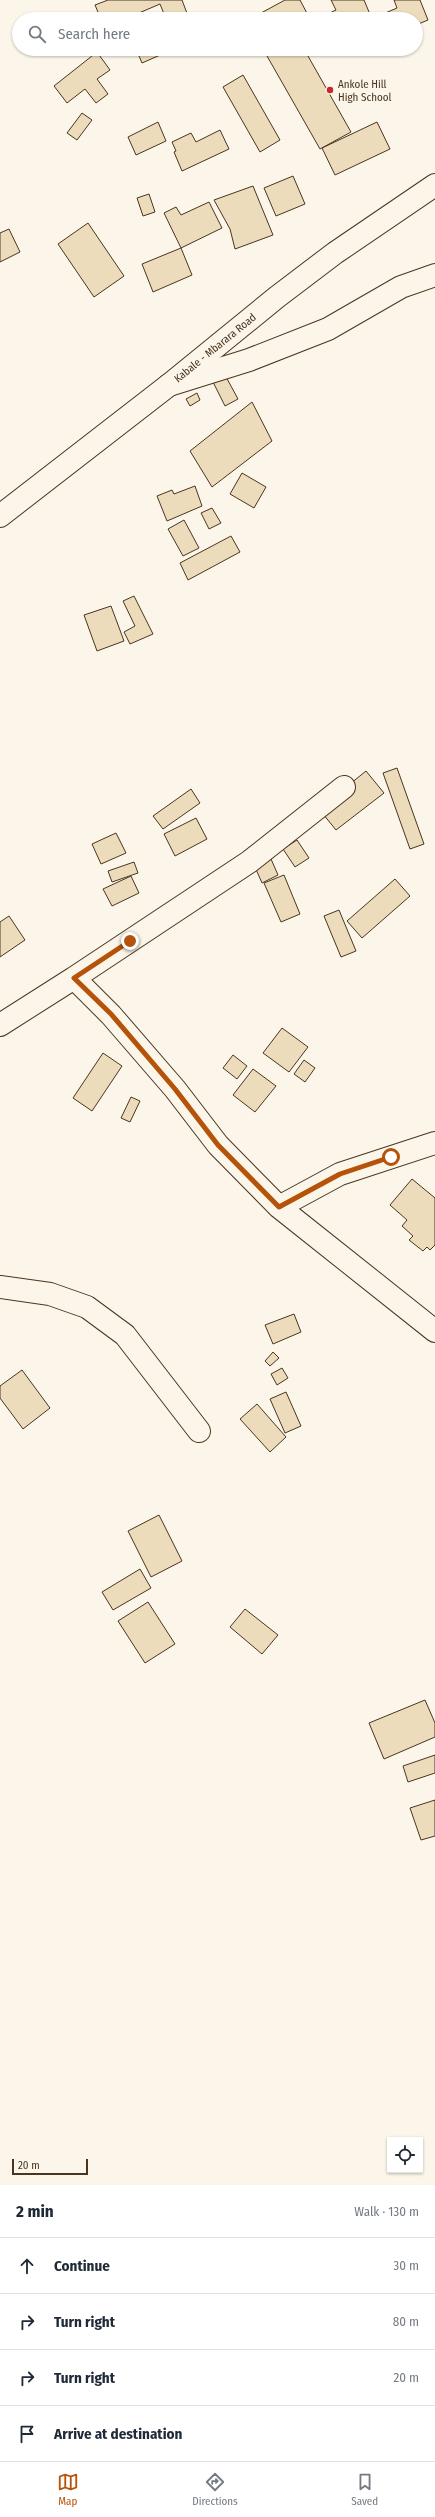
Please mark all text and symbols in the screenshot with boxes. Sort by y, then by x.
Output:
search box [12,12,423,56]
icon: search [26,23,48,45]
text: Search here [58,25,130,43]
place label: Ankole Hill High School [338,78,392,104]
marker: Ankole Hill High School [325,85,335,95]
street label: Kabale - Mbarara Road [171,310,258,385]
route end [121,932,139,950]
route start [382,1148,400,1166]
map controls [387,2137,423,2173]
button: locate [387,2137,423,2173]
scale bar [12,2157,88,2176]
text: 20 m [18,2159,40,2172]
text: 2 min [16,2201,54,2222]
text: Walk · 130 m [354,2204,419,2219]
icon: ahead [16,2255,38,2277]
text: Continue [54,2257,110,2275]
text: 30 m [393,2258,419,2273]
icon: right [16,2311,38,2333]
text: Turn right [54,2313,115,2331]
text: 80 m [393,2314,419,2329]
icon: right [16,2367,38,2389]
text: Turn right [54,2369,115,2387]
text: 20 m [393,2370,419,2385]
icon: arrive [16,2423,38,2445]
text: Arrive at destination [54,2425,182,2443]
tab: Map [57,2471,79,2508]
tab: Directions [192,2471,238,2508]
tab: Saved [351,2471,378,2508]

